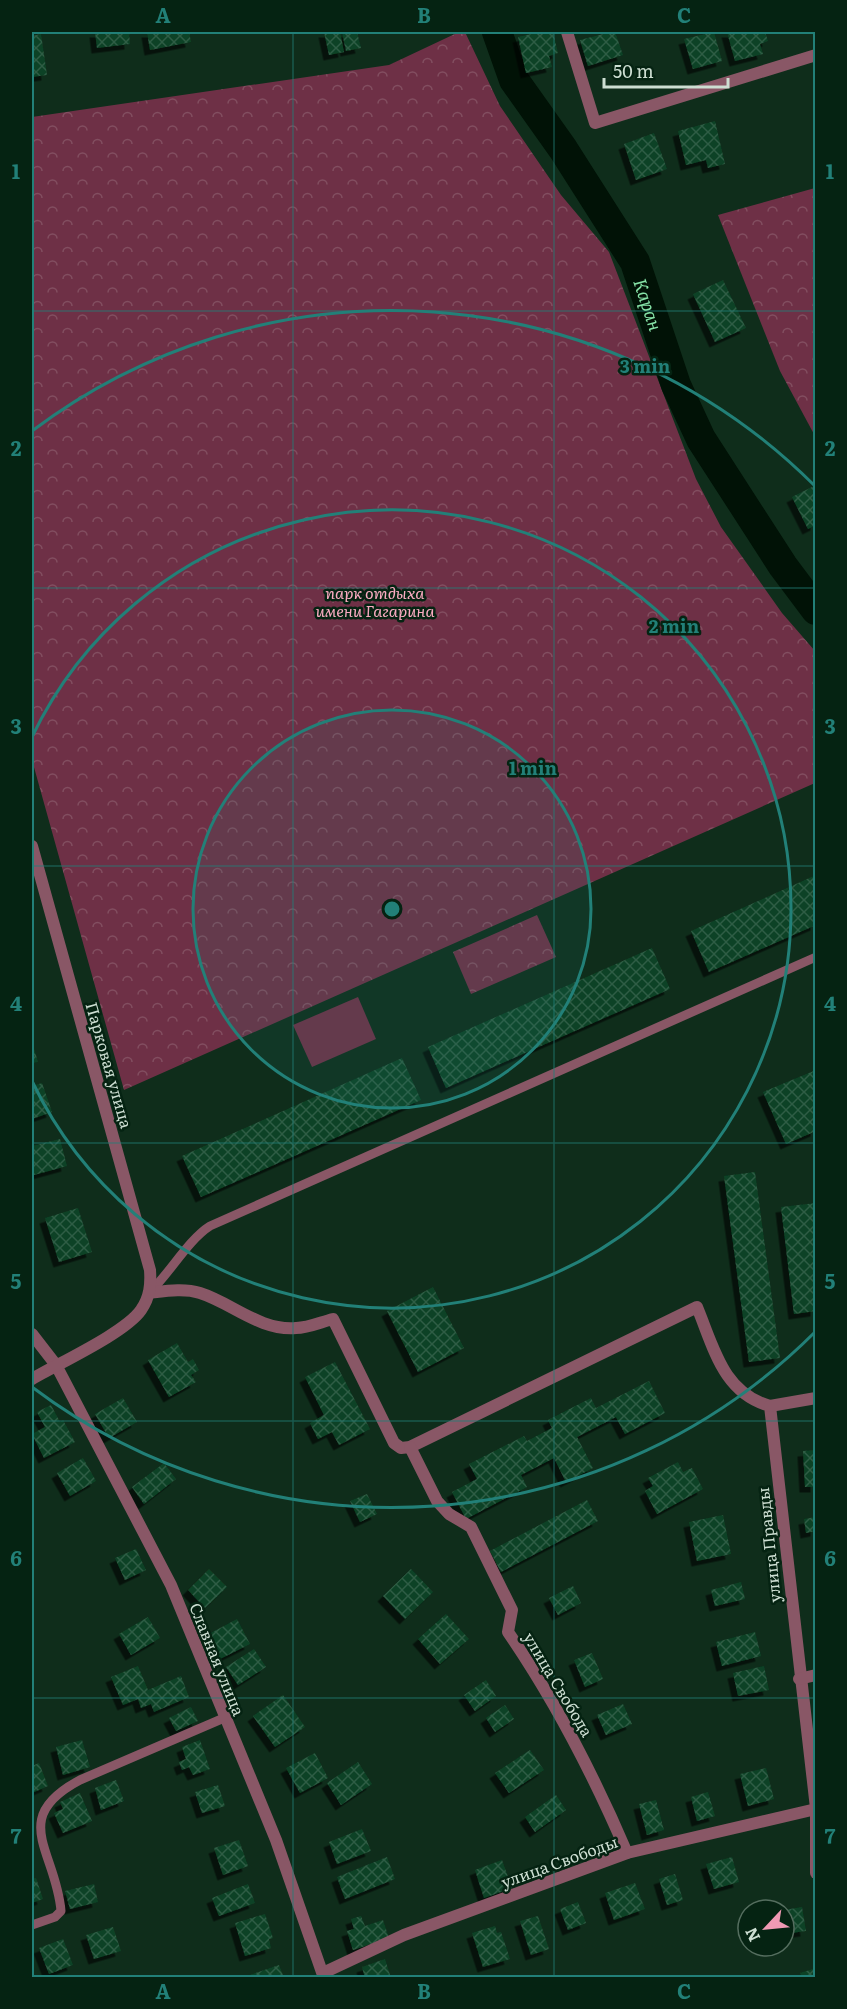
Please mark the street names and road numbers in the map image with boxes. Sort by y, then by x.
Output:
street label: Парковая улица [81,999,140,1131]
street label: улица Правды [750,1486,786,1604]
street label: Славная улица [184,1599,252,1719]
street label: улица Свобода [518,1627,600,1741]
street label: улица Свободы [497,1829,621,1893]

